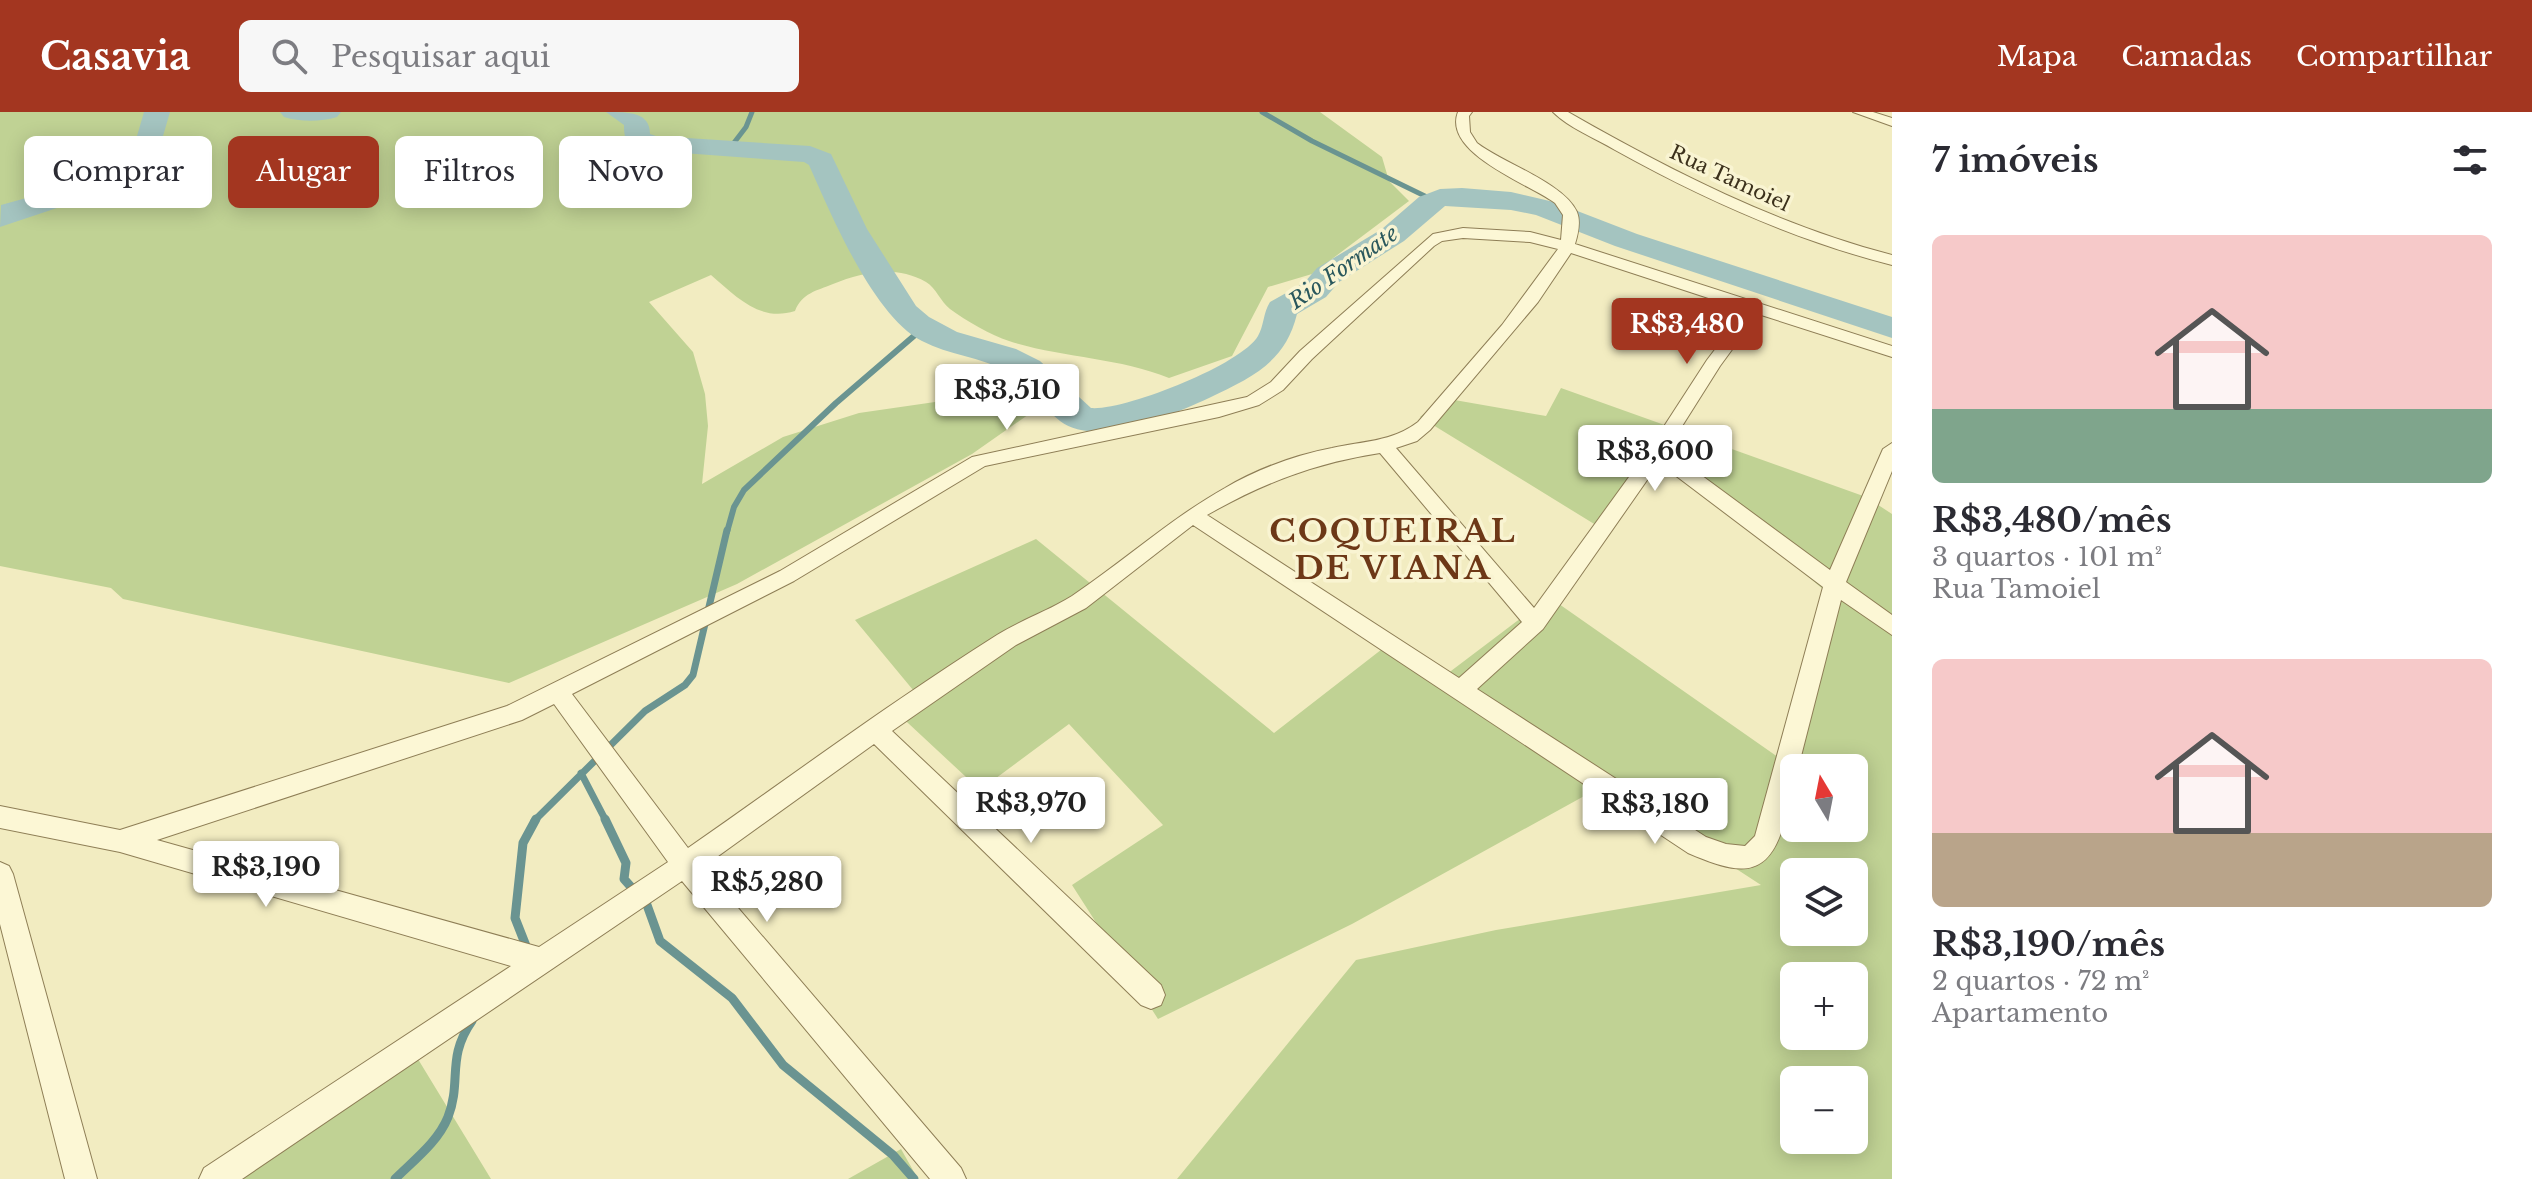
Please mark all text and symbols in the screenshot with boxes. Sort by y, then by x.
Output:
search box [239,20,799,92]
text: Casavia [40,33,191,80]
icon: search [267,34,311,78]
text: Pesquisar aqui [331,38,550,75]
text: Mapa [1997,39,2077,74]
text: Camadas [2121,39,2252,74]
text: Compartilhar [2296,39,2492,74]
chip: Comprar [24,136,212,208]
chip: Alugar [228,136,379,208]
chip: Filtros [395,136,543,208]
chip: Novo [559,136,692,208]
icon: filters [2448,138,2492,182]
text: 7 imóveis [1932,139,2099,181]
street label: Rua Tamoiel [1666,140,1794,216]
water label: Rio Formate [1283,220,1403,315]
icon: home [2140,287,2284,431]
pin: R$3,480 [1613,298,1761,366]
text: R$3,480 [1630,308,1744,340]
pin: R$3,510 [933,364,1081,432]
text: R$3,510 [953,374,1061,406]
pin: R$3,600 [1581,425,1729,493]
text: R$3,600 [1596,435,1714,467]
text: R$3,480/mês [1932,499,2172,541]
district label: COQUEIRAL DE VIANA [1269,511,1517,588]
text: 3 quartos · 101 m² [1932,541,2162,573]
text: Rua Tamoiel [1932,573,2100,605]
icon: home [2140,711,2284,855]
north arrow [1780,754,1868,842]
map controls [1780,754,1868,1154]
pin: R$3,970 [957,777,1105,845]
pin: R$3,180 [1581,778,1729,846]
text: R$3,970 [975,787,1087,819]
text: R$3,180 [1601,788,1709,820]
pin: R$3,190 [192,841,340,909]
text: R$3,190 [211,851,321,883]
pin: R$5,280 [693,856,841,924]
button: layers [1780,858,1868,946]
text: R$5,280 [710,866,824,898]
text: R$3,190/mês [1932,923,2165,965]
button: + [1780,962,1868,1050]
text: 2 quartos · 72 m² [1932,965,2150,997]
text: Apartamento [1932,997,2108,1029]
button: − [1780,1066,1868,1154]

